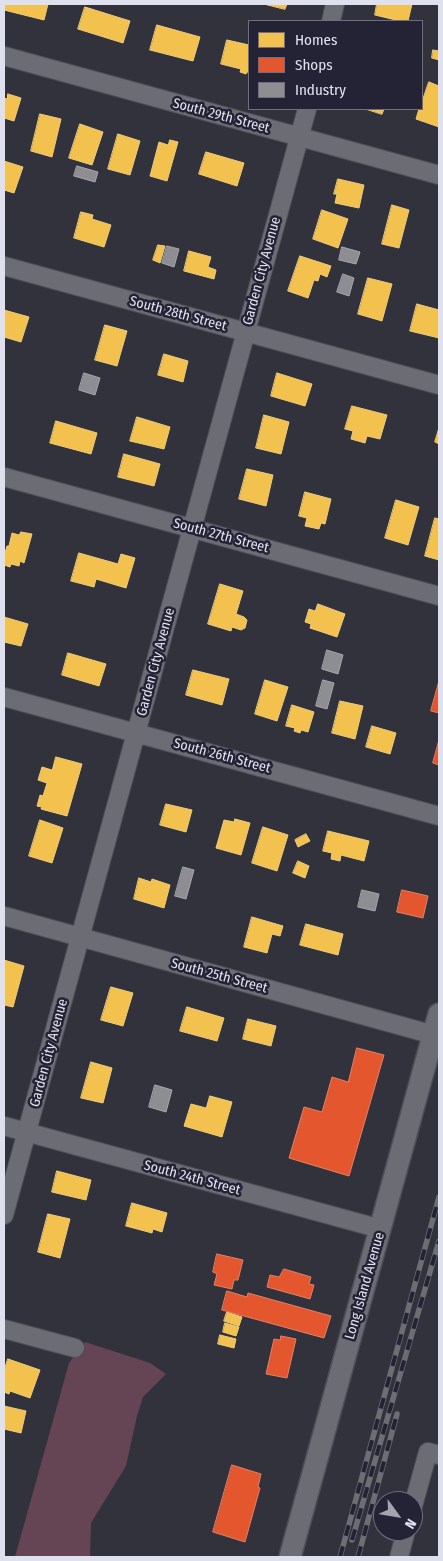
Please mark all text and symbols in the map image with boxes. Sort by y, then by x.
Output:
legend [248,20,423,110]
text: Homes [295,31,337,49]
text: Shops [295,56,333,74]
text: Industry [295,81,346,99]
street label: South 29th Street [171,95,271,137]
street label: Garden City Avenue [239,215,285,327]
street label: South 28th Street [128,293,228,335]
street label: South 27th Street [171,515,271,557]
street label: Garden City Avenue [133,606,179,718]
street label: South 26th Street [172,735,272,777]
street label: South 25th Street [169,955,269,997]
street label: Garden City Avenue [26,997,72,1109]
street label: South 24th Street [142,1157,242,1199]
street label: Long Island Avenue [342,1230,388,1342]
north arrow [373,1491,423,1541]
text: N [401,1516,420,1532]

